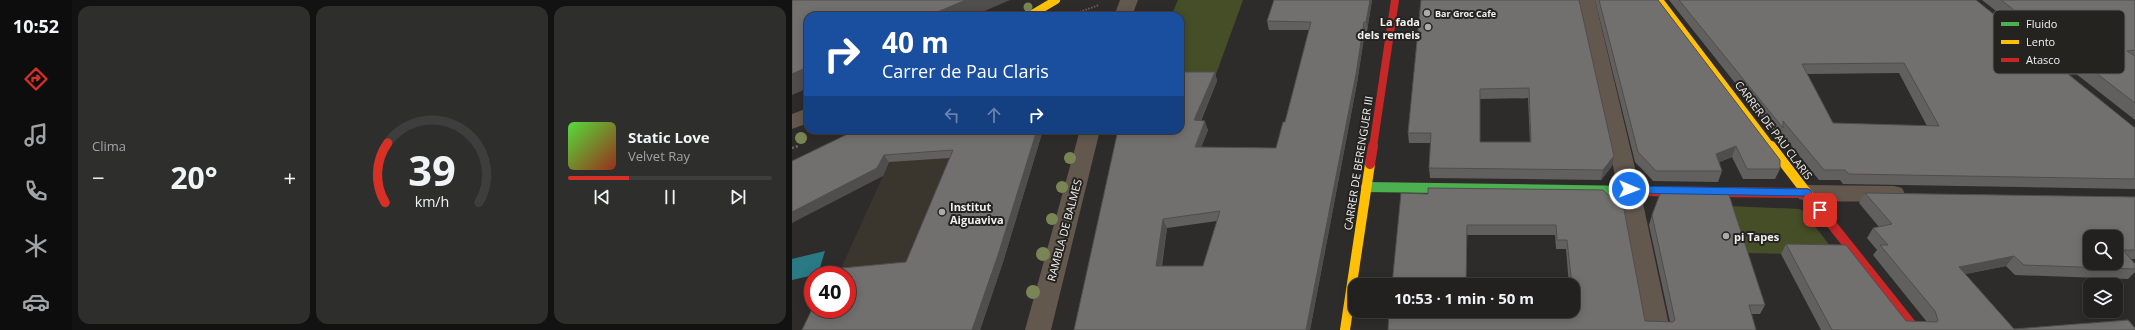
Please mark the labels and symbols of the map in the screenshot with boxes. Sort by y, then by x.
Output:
place label: Bar Groc Cafe [1435,7,1496,20]
marker: Bar Groc Cafe [1422,8,1432,18]
legend [1993,10,2125,74]
place label: La fada dels remeis [1357,14,1421,42]
text: Fluido [2026,16,2058,31]
marker: La fada dels remeis [1423,22,1433,32]
text: Lento [2026,34,2056,49]
text: Atasco [2026,52,2061,67]
street label: CARRER DE PAU CLARIS [1732,78,1816,182]
street label: CARRER DE BERENGUER III [1340,95,1376,231]
position arrow [1608,168,1650,210]
street label: RAMBLA DE BALMES [1043,177,1085,283]
pin [1803,193,1837,227]
place label: Institut Aiguaviva [950,199,1004,227]
marker: Institut Aiguaviva [937,207,947,217]
place label: pi Tapes [1734,229,1780,244]
marker: pi Tapes [1721,231,1731,241]
speed limit sign: 40 [804,266,856,318]

